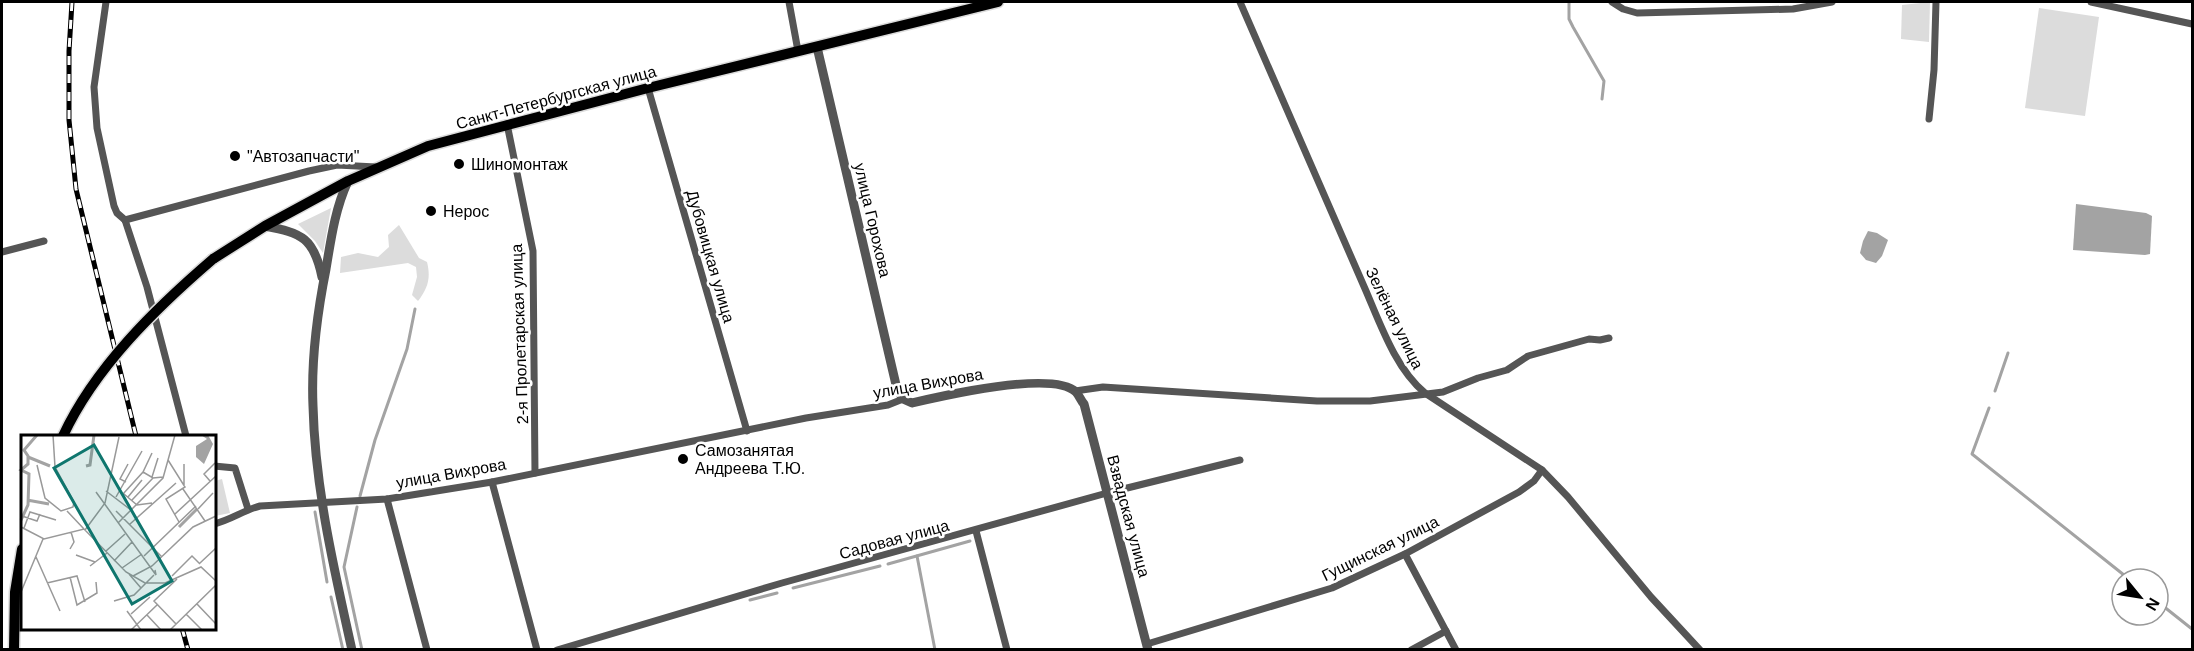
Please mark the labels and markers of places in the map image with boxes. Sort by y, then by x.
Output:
place label: "Автозапчасти" [247,148,359,165]
marker: "Автозапчасти" [228,149,242,163]
place label: Шиномонтаж [471,156,568,173]
marker: Шиномонтаж [452,157,466,171]
place label: Нерос [443,203,489,220]
marker: Нерос [424,204,438,218]
place label: Самозанятая Андреева Т.Ю. [695,442,805,477]
marker: Самозанятая Андреева Т.Ю. [676,452,690,466]

